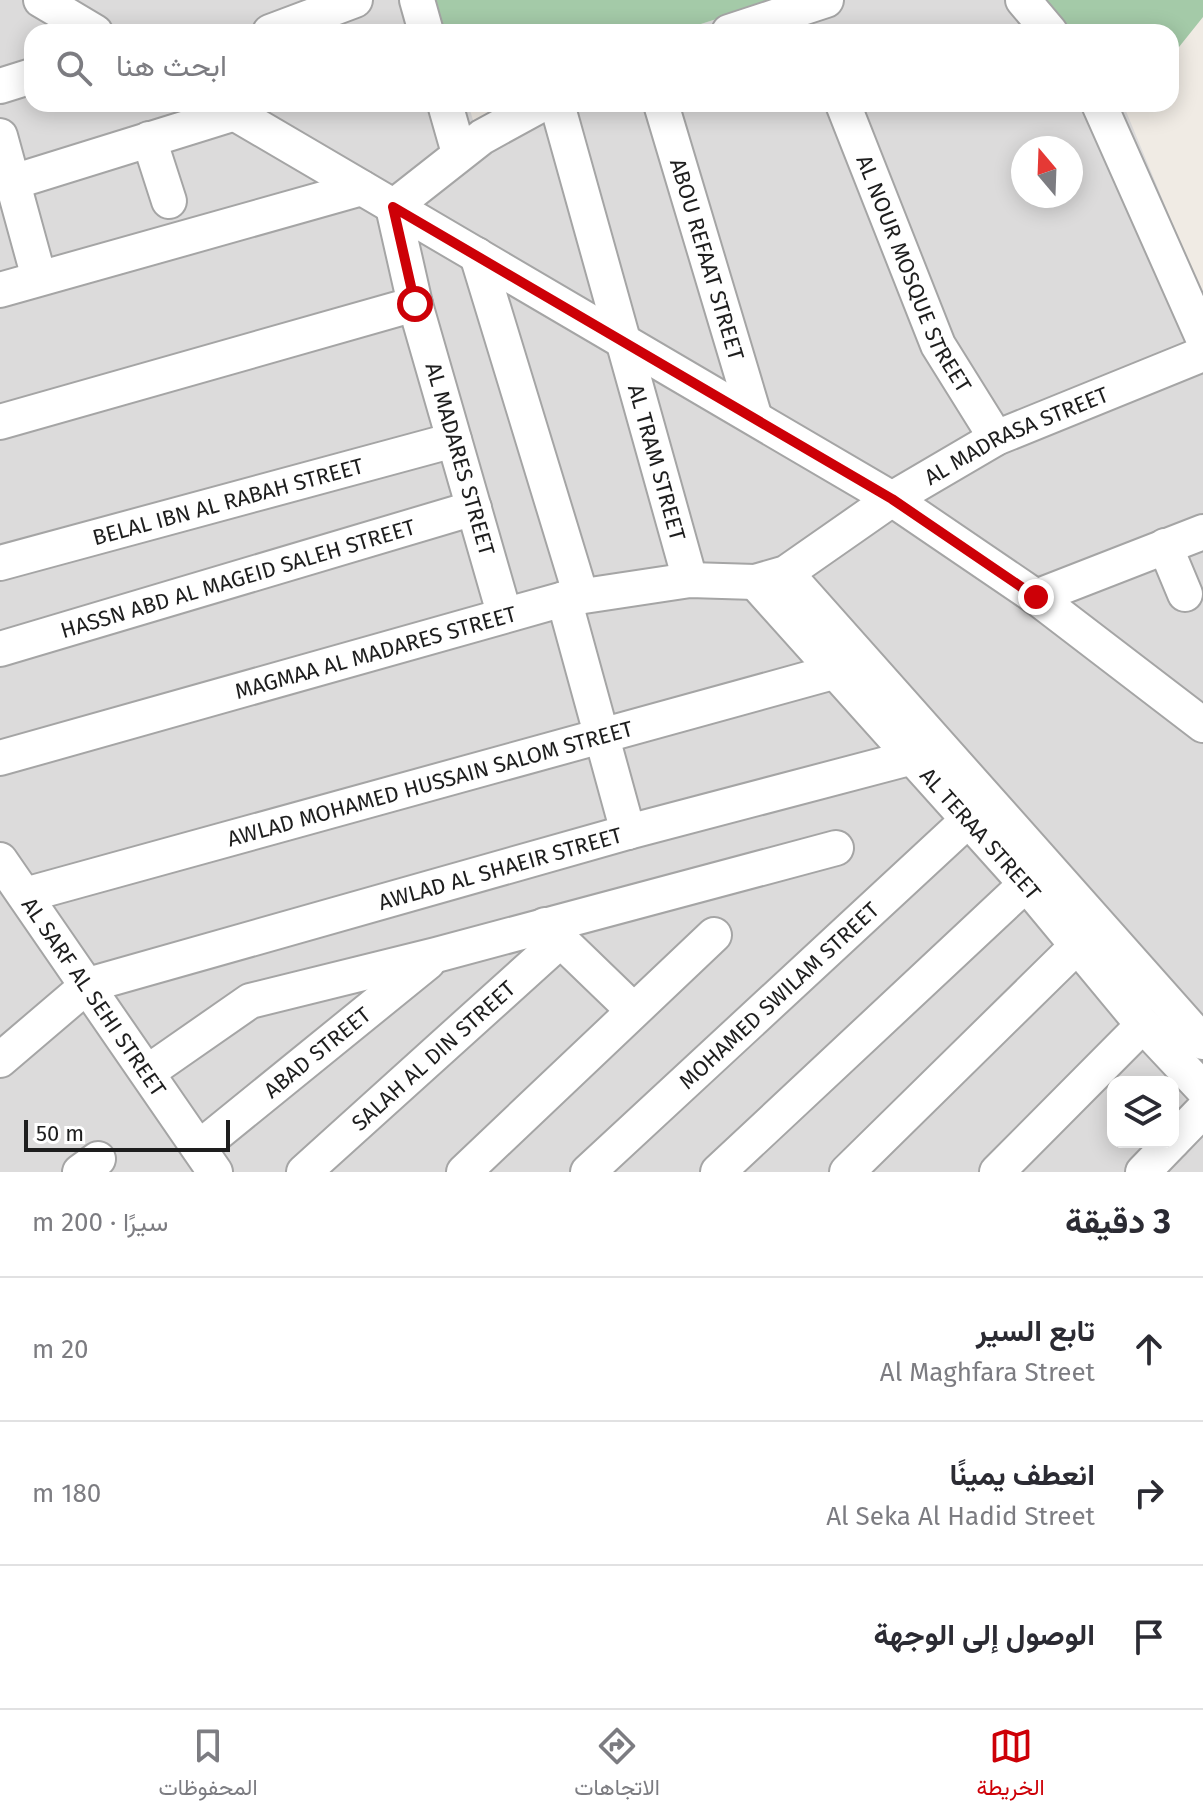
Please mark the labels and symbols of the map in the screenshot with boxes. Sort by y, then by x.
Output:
north arrow [1011,136,1083,208]
street label: AL NOUR MOSQUE STREET [851,151,978,398]
street label: ABOU REFAAT STREET [665,155,750,364]
route start [397,286,433,322]
street label: AL MADARES STREET [420,359,501,559]
street label: AL MADRASA STREET [919,380,1113,491]
street label: AL TRAM STREET [622,381,692,544]
street label: BELAL IBN AL RABAH STREET [89,452,367,551]
street label: HASSN ABD AL MAGEID SALEH STREET [57,513,419,644]
route end [1018,579,1054,615]
street label: MAGMAA AL MADARES STREET [232,600,520,705]
street label: AWLAD MOHAMED HUSSAIN SALOM STREET [224,714,636,852]
street label: AL TERAA STREET [915,762,1047,906]
street label: AWLAD AL SHAEIR STREET [375,821,626,916]
street label: AL SARF AL SEHI STREET [16,892,172,1102]
street label: MOHAMED SWILAM STREET [673,896,885,1095]
street label: SALAH AL DIN STREET [346,974,521,1136]
street label: ABAD STREET [258,1000,376,1104]
scale bar [24,1116,230,1152]

